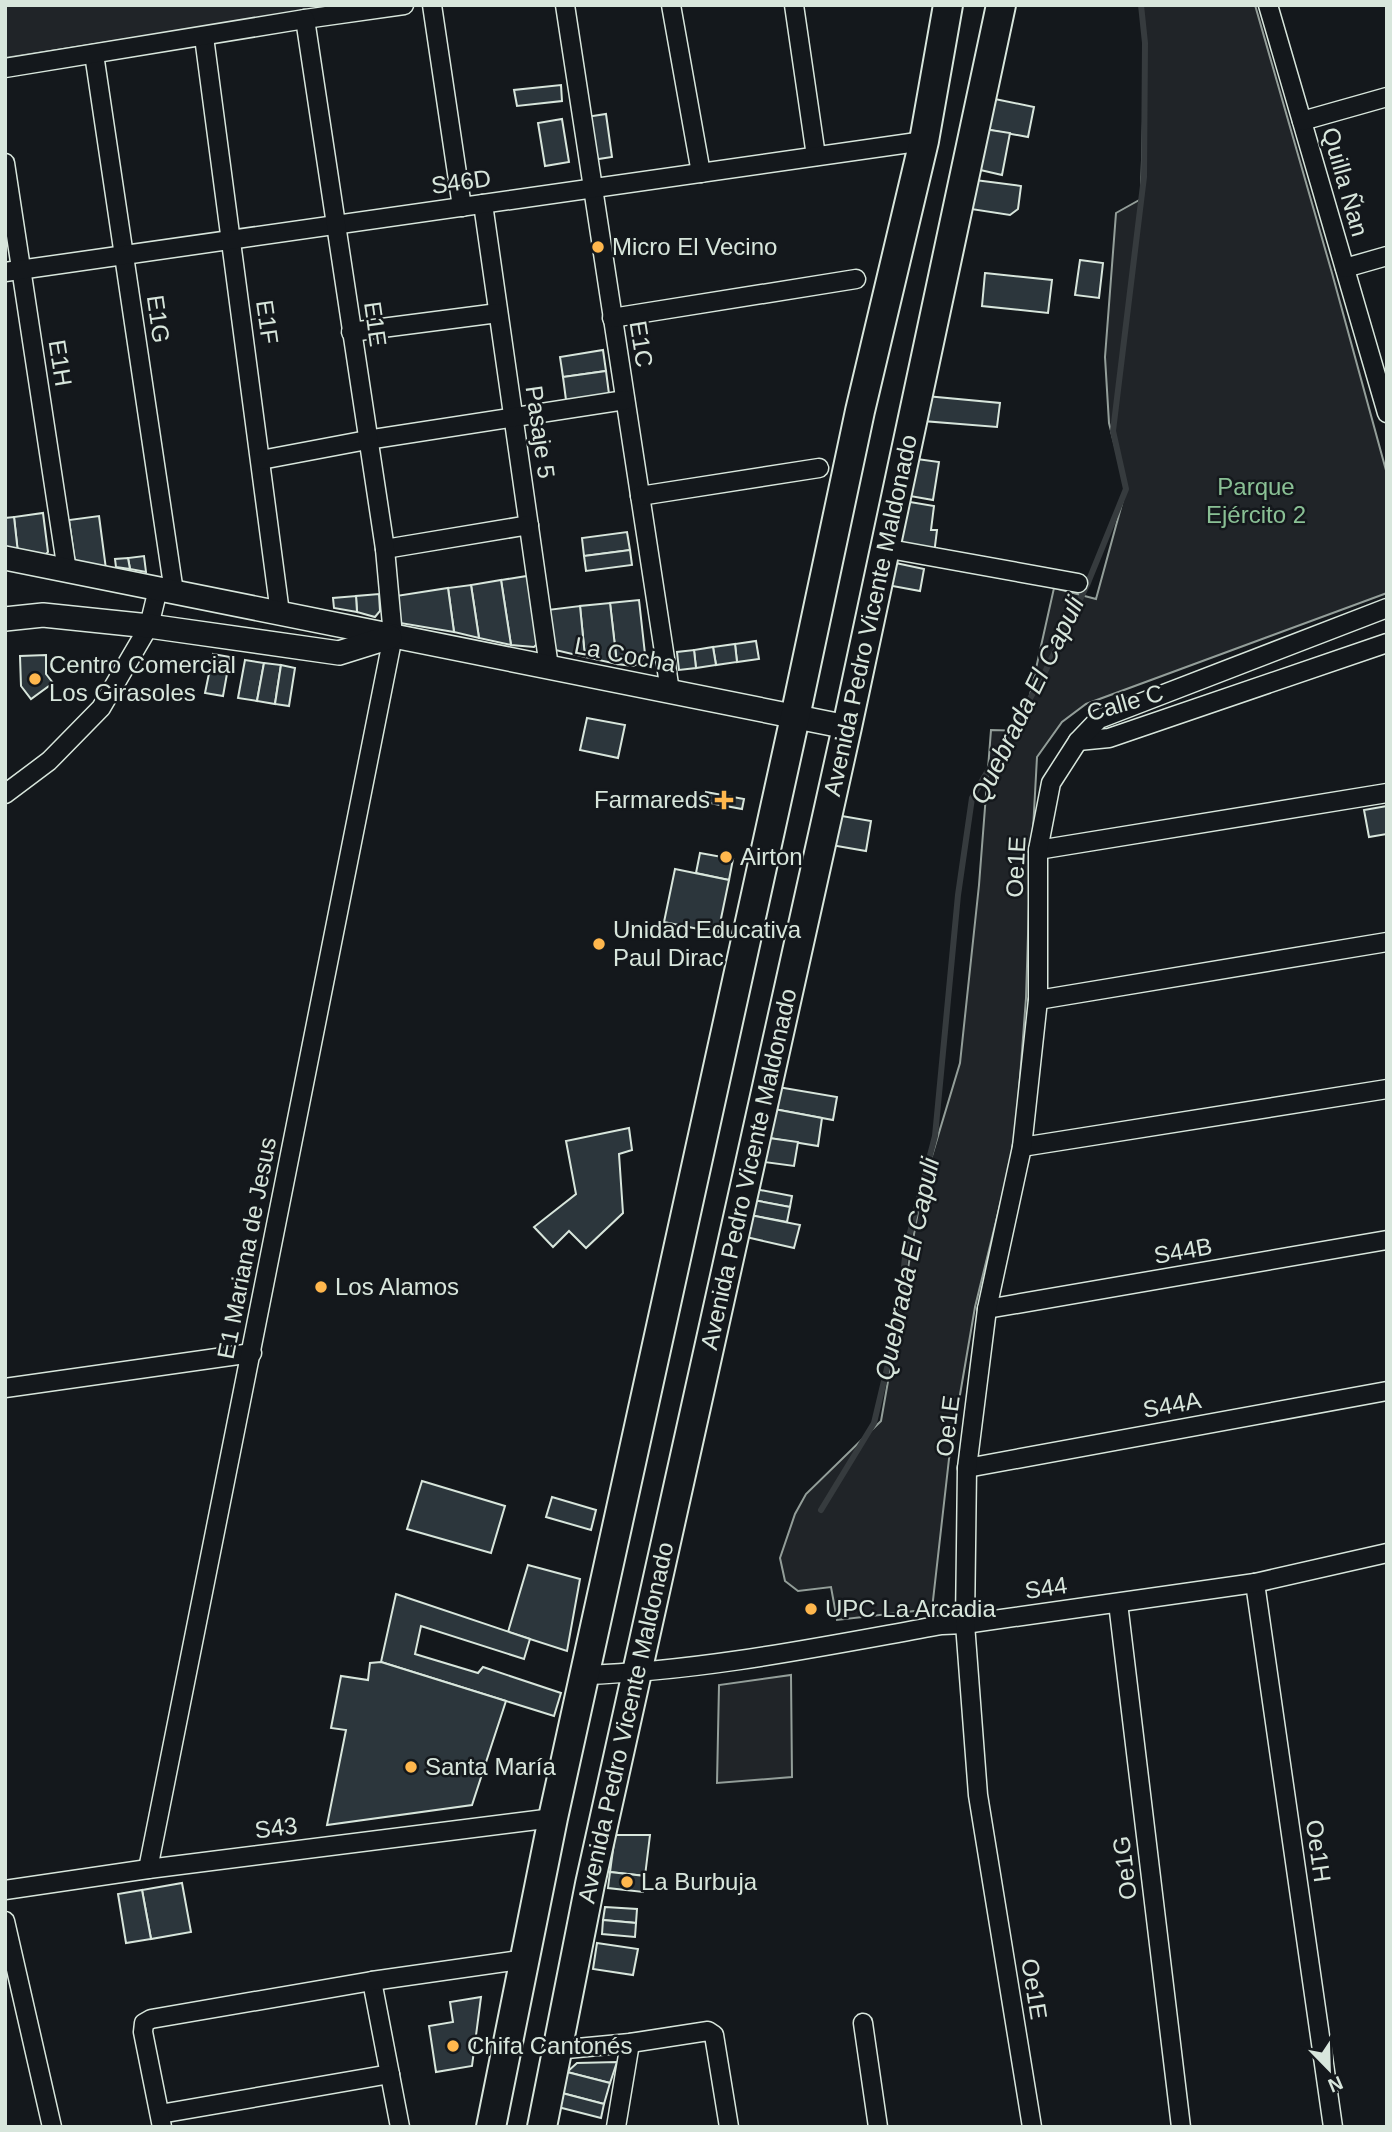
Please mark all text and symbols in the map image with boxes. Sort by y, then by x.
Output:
street label: Quilla Ñan [1317,124,1374,239]
street label: S46D [429,164,493,199]
place label: Micro El Vecino [612,233,777,260]
marker: Micro El Vecino [590,239,606,255]
street label: E1G [142,293,175,345]
street label: E1F [251,298,284,346]
street label: E1E [359,300,392,348]
street label: E1C [625,319,658,369]
street label: E1H [44,338,77,388]
street label: Pasaje 5 [521,384,560,480]
street label: Avenida Pedro Vicente Maldonado [818,432,922,799]
park label: Parque Ejército 2 [1206,473,1306,528]
water label: Quebrada El Capuli [964,590,1091,809]
street label: La Cocha [572,631,679,678]
place label: Centro Comercial Los Girasoles [49,651,236,706]
marker: Centro Comercial Los Girasoles [27,671,43,687]
street label: Calle C [1083,679,1166,726]
place label: Farmareds [594,786,710,813]
marker: Farmareds [716,792,732,808]
street label: Oe1E [1000,836,1031,898]
place label: Airton [740,843,803,870]
marker: Airton [718,849,734,865]
place label: Unidad Educativa Paul Dirac [613,916,802,971]
marker: Unidad Educativa Paul Dirac [591,936,607,952]
street label: Avenida Pedro Vicente Maldonado [695,986,801,1352]
street label: E1 Mariana de Jesus [212,1135,281,1361]
water label: Quebrada El Capuli [869,1154,946,1383]
street label: S44B [1152,1232,1214,1269]
place label: Los Alamos [335,1273,459,1300]
marker: Los Alamos [313,1279,329,1295]
street label: S44A [1141,1386,1203,1423]
street label: Oe1E [930,1394,965,1458]
street label: Avenida Pedro Vicente Maldonado [573,1539,679,1905]
street label: S44 [1023,1571,1069,1604]
place label: UPC La Arcadia [825,1595,996,1622]
marker: UPC La Arcadia [803,1601,819,1617]
place label: Santa María [425,1753,556,1780]
marker: Santa María [403,1759,419,1775]
street label: S43 [253,1812,299,1844]
street label: Oe1H [1301,1818,1336,1884]
street label: Oe1G [1107,1835,1142,1901]
place label: La Burbuja [641,1868,758,1895]
marker: La Burbuja [619,1874,635,1890]
street label: Oe1E [1016,1957,1053,2021]
place label: Chifa Cantonés [467,2032,632,2059]
north arrow [1294,2034,1364,2104]
marker: Chifa Cantonés [445,2038,461,2054]
text: N [1325,2072,1346,2097]

